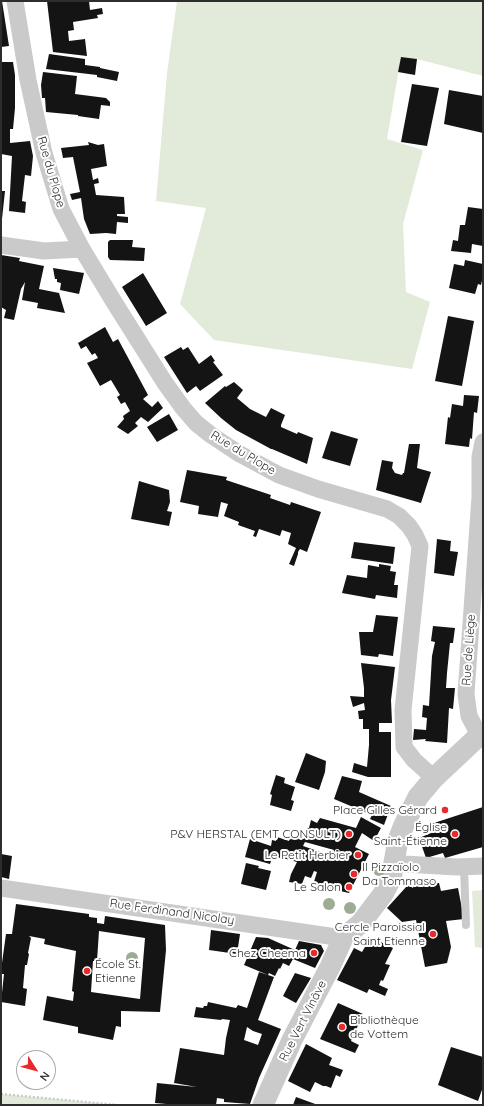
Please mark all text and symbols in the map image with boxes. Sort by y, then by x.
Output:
street label: Rue du Plope [34,135,68,209]
street label: Rue du Plope [208,428,278,478]
street label: Rue de Liège [459,614,479,686]
place label: Place Gilles Gérard [333,803,437,817]
marker: Place Gilles Gérard [440,805,450,815]
place label: Église Saint-Étienne [374,820,447,848]
place label: P&V HERSTAL (EMT CONSULT) [170,827,341,841]
marker: P&V HERSTAL (EMT CONSULT) [344,829,354,839]
marker: Église Saint-Étienne [450,829,460,839]
place label: Le Petit Herbier [264,848,350,862]
marker: Le Petit Herbier [353,850,363,860]
place label: Il Pizzaïolo Da Tommaso [362,860,436,888]
marker: Il Pizzaïolo Da Tommaso [349,869,359,879]
place label: Le Salon [294,880,341,894]
marker: Le Salon [344,882,354,892]
street label: Rue Ferdinand Nicolay [109,896,235,928]
place label: Cercle Paroissial Saint Etienne [335,920,425,948]
marker: Cercle Paroissial Saint Etienne [428,929,438,939]
place label: Chez Cheema [229,946,306,960]
marker: Chez Cheema [309,948,319,958]
place label: École St. Etienne [95,957,141,985]
marker: École St. Etienne [82,966,92,976]
street label: Rue Vert Vinâve [276,978,330,1064]
place label: Bibliothèque de Vottem [350,1013,419,1041]
marker: Bibliothèque de Vottem [337,1022,347,1032]
north arrow [16,1050,56,1090]
text: N [37,1069,53,1084]

